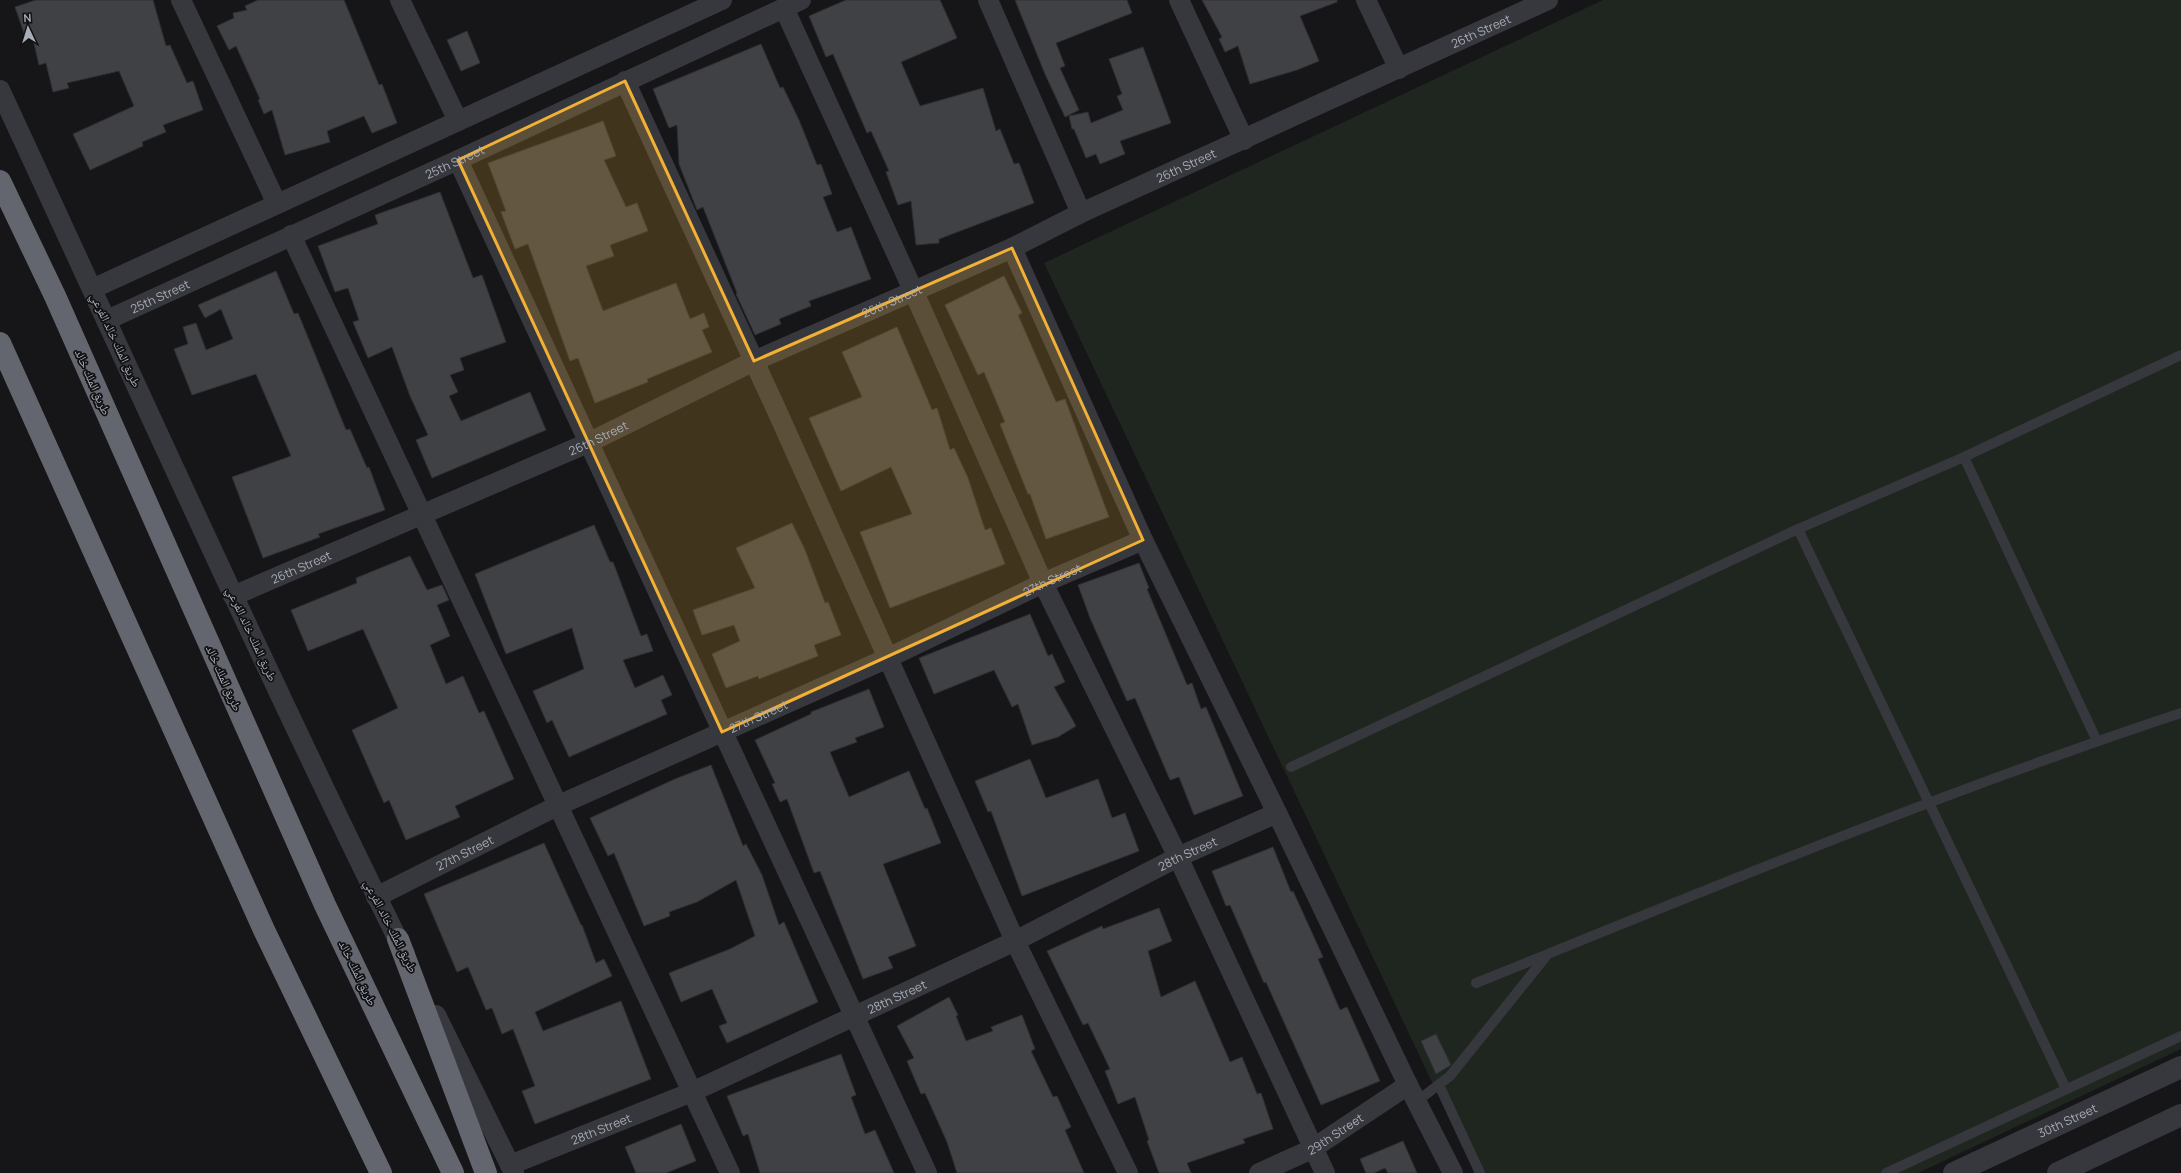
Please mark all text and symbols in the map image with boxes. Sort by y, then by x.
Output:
north arrow [8,8,48,48]
text: N [23,10,32,25]
street label: 26th Street [1448,10,1513,52]
street label: 25th Street [422,140,487,182]
street label: 26th Street [1153,144,1219,186]
street label: 25th Street [127,275,192,317]
street label: 26th Street [859,280,925,321]
street label: طريق الملك خالد الفرعي [88,291,144,389]
street label: طريق الملك خالد [72,347,114,417]
street label: 26th Street [566,416,631,459]
street label: 26th Street [268,546,334,587]
street label: 27th Street [1020,559,1084,600]
street label: طريق الملك خالد الفرعي [224,585,280,683]
street label: طريق الملك خالد [203,643,245,713]
street label: 27th Street [726,695,790,737]
street label: 27th Street [433,831,496,874]
street label: 28th Street [1155,832,1220,875]
street label: طريق الملك خالد الفرعي [358,877,422,976]
street label: طريق الملك خالد [335,938,381,1008]
street label: 28th Street [864,975,929,1017]
street label: 30th Street [2035,1099,2100,1141]
street label: 28th Street [568,1109,634,1148]
street label: 29th Street [1305,1109,1367,1158]

